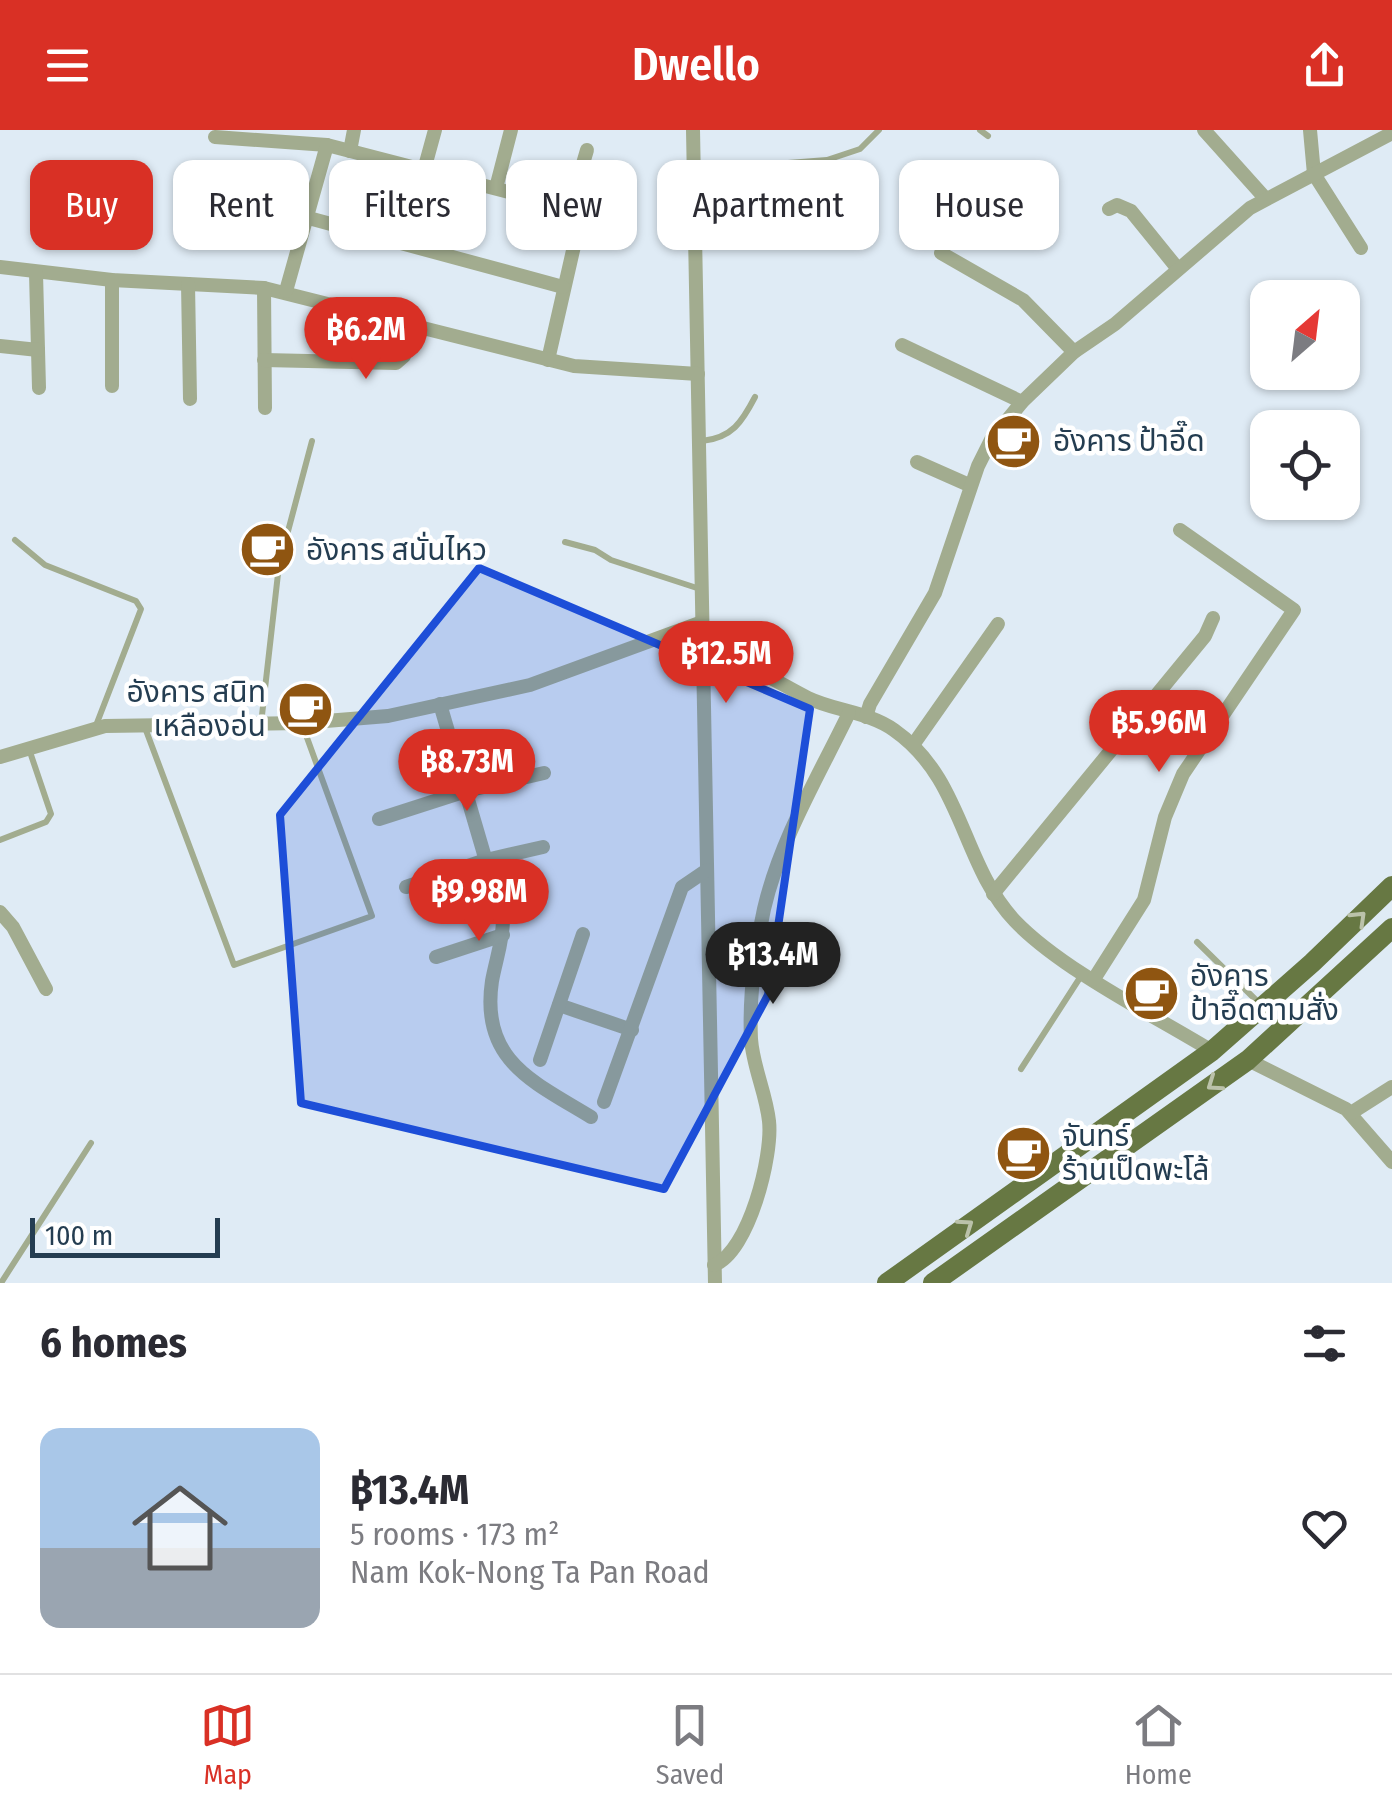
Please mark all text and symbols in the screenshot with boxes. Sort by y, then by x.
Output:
icon: menu [40,38,95,93]
text: Dwello [632,38,760,92]
icon: share [1297,38,1352,93]
chip: Buy [30,160,153,250]
chip: Rent [173,160,309,250]
chip: Filters [329,160,486,250]
chip: New [506,160,637,250]
chip: Apartment [657,160,879,250]
chip: House [899,160,1059,250]
north arrow [1250,280,1360,390]
map controls [1250,280,1360,520]
pin: ฿6.2M [296,297,436,382]
text: ฿6.2M [326,310,406,348]
button: locate [1250,410,1360,520]
cafe icon: อังคาร ป้าอี๊ด [984,411,1044,471]
place label: อังคาร ป้าอี๊ด [1053,420,1205,459]
cafe icon: อังคาร สนั่นไหว [237,520,297,580]
place label: อังคาร สนั่นไหว [306,531,487,568]
pin: ฿12.5M [645,621,807,706]
text: ฿12.5M [681,634,771,672]
place label: อังคาร สนิท เหลืองอ่น [127,674,266,744]
cafe icon: อังคาร สนิท เหลืองอ่น [275,679,335,739]
pin: ฿5.96M [1078,690,1240,775]
text: ฿5.96M [1111,703,1207,741]
pin: ฿8.73M [386,729,548,814]
text: ฿8.73M [420,742,514,780]
pin: ฿9.98M [398,859,560,944]
text: ฿9.98M [431,872,527,910]
one-way arrow [1347,912,1365,930]
pin: ฿13.4M [692,922,854,1007]
text: ฿13.4M [728,935,818,973]
place label: อังคาร ป้าอี๊ดตามสั่ง [1190,958,1339,1028]
cafe icon: อังคาร ป้าอี๊ดตามสั่ง [1121,963,1181,1023]
one-way arrow [1206,1072,1225,1091]
place label: จันทร์ ร้านเป็ดพะโล้ [1062,1118,1209,1188]
cafe icon: จันทร์ ร้านเป็ดพะโล้ [993,1123,1053,1183]
scale bar [30,1213,220,1258]
text: 100 m [45,1219,113,1252]
one-way arrow [955,1221,973,1238]
icon: filters [1297,1316,1352,1371]
text: 6 homes [40,1318,187,1368]
text: ฿13.4M [350,1465,469,1515]
icon: home [120,1468,240,1588]
icon: heart [1297,1501,1352,1556]
text: 5 rooms · 173 m² [350,1515,559,1553]
text: Nam Kok-Nong Ta Pan Road [350,1553,710,1591]
tab: Map [200,1698,255,1791]
tab: Saved [656,1698,724,1791]
tab: Home [1125,1698,1192,1791]

